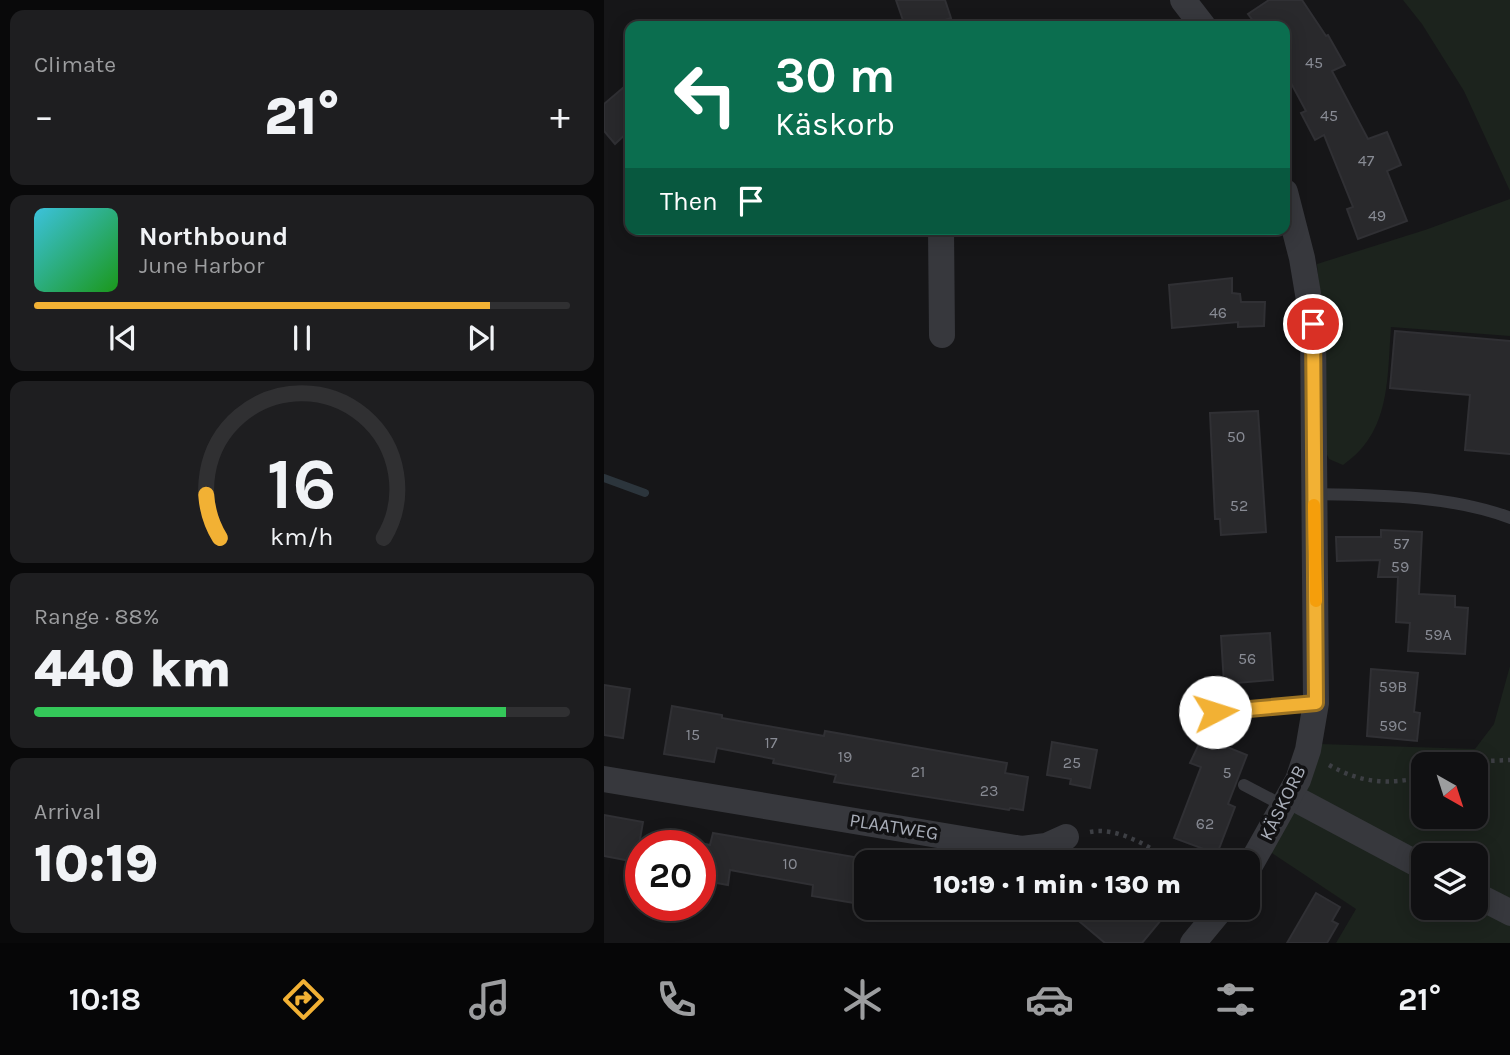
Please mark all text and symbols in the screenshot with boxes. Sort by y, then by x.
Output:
text: 30 m [775,47,895,104]
icon: left [660,49,751,140]
text: Climate [34,51,116,78]
house number: 45 [1305,53,1323,72]
text: 21° [264,86,340,147]
text: − [34,94,54,139]
text: + [550,94,570,139]
text: Käskorb [775,106,895,143]
house number: 45 [1320,106,1338,125]
house number: 47 [1358,151,1375,170]
icon: arrive [732,182,770,220]
text: Then [660,186,718,217]
house number: 49 [1368,206,1386,225]
text: Northbound [139,221,288,252]
text: June Harbor [139,252,264,279]
pin [1283,294,1343,354]
house number: 46 [1209,303,1227,322]
icon: arrive [1294,305,1332,343]
icon: previous [104,319,142,357]
icon: pause [283,319,321,357]
icon: next [462,319,500,357]
house number: 50 [1227,427,1245,446]
text: 16 [267,441,337,526]
house number: 52 [1230,496,1248,515]
text: km/h [270,521,334,550]
house number: 57 [1393,534,1410,553]
house number: 59 [1391,557,1409,576]
text: Range · 88% [34,603,159,630]
house number: 59A [1424,625,1452,644]
text: 440 km [34,638,231,699]
house number: 56 [1238,649,1256,668]
position arrow [1178,675,1252,749]
house number: 59B [1379,677,1407,696]
house number: 59C [1379,716,1407,735]
house number: 15 [686,725,700,744]
house number: 17 [765,733,778,752]
house number: 19 [838,747,852,766]
north arrow [1411,752,1488,830]
map controls [1411,752,1488,920]
house number: 25 [1063,753,1081,772]
house number: 21 [911,762,925,781]
street label: KÄSKORB [1255,762,1311,844]
house number: 5 [1222,763,1232,782]
house number: 23 [980,781,998,800]
text: Arrival [34,798,101,825]
street label: PLAATWEG [848,809,940,845]
house number: 62 [1196,814,1214,833]
speed limit sign: 20 [625,830,716,921]
text: 10:19 [34,833,158,894]
button: layers [1411,843,1488,920]
house number: 10 [783,854,797,873]
text: 10:19 · 1 min · 130 m [933,869,1181,900]
icon: directions [279,975,328,1024]
icon: music [465,975,514,1024]
icon: phone [652,975,701,1024]
icon: climate [838,975,887,1024]
icon: car [1025,975,1074,1024]
icon: filters [1211,975,1260,1024]
text: 10:18 [69,981,141,1018]
text: 21° [1398,981,1441,1018]

